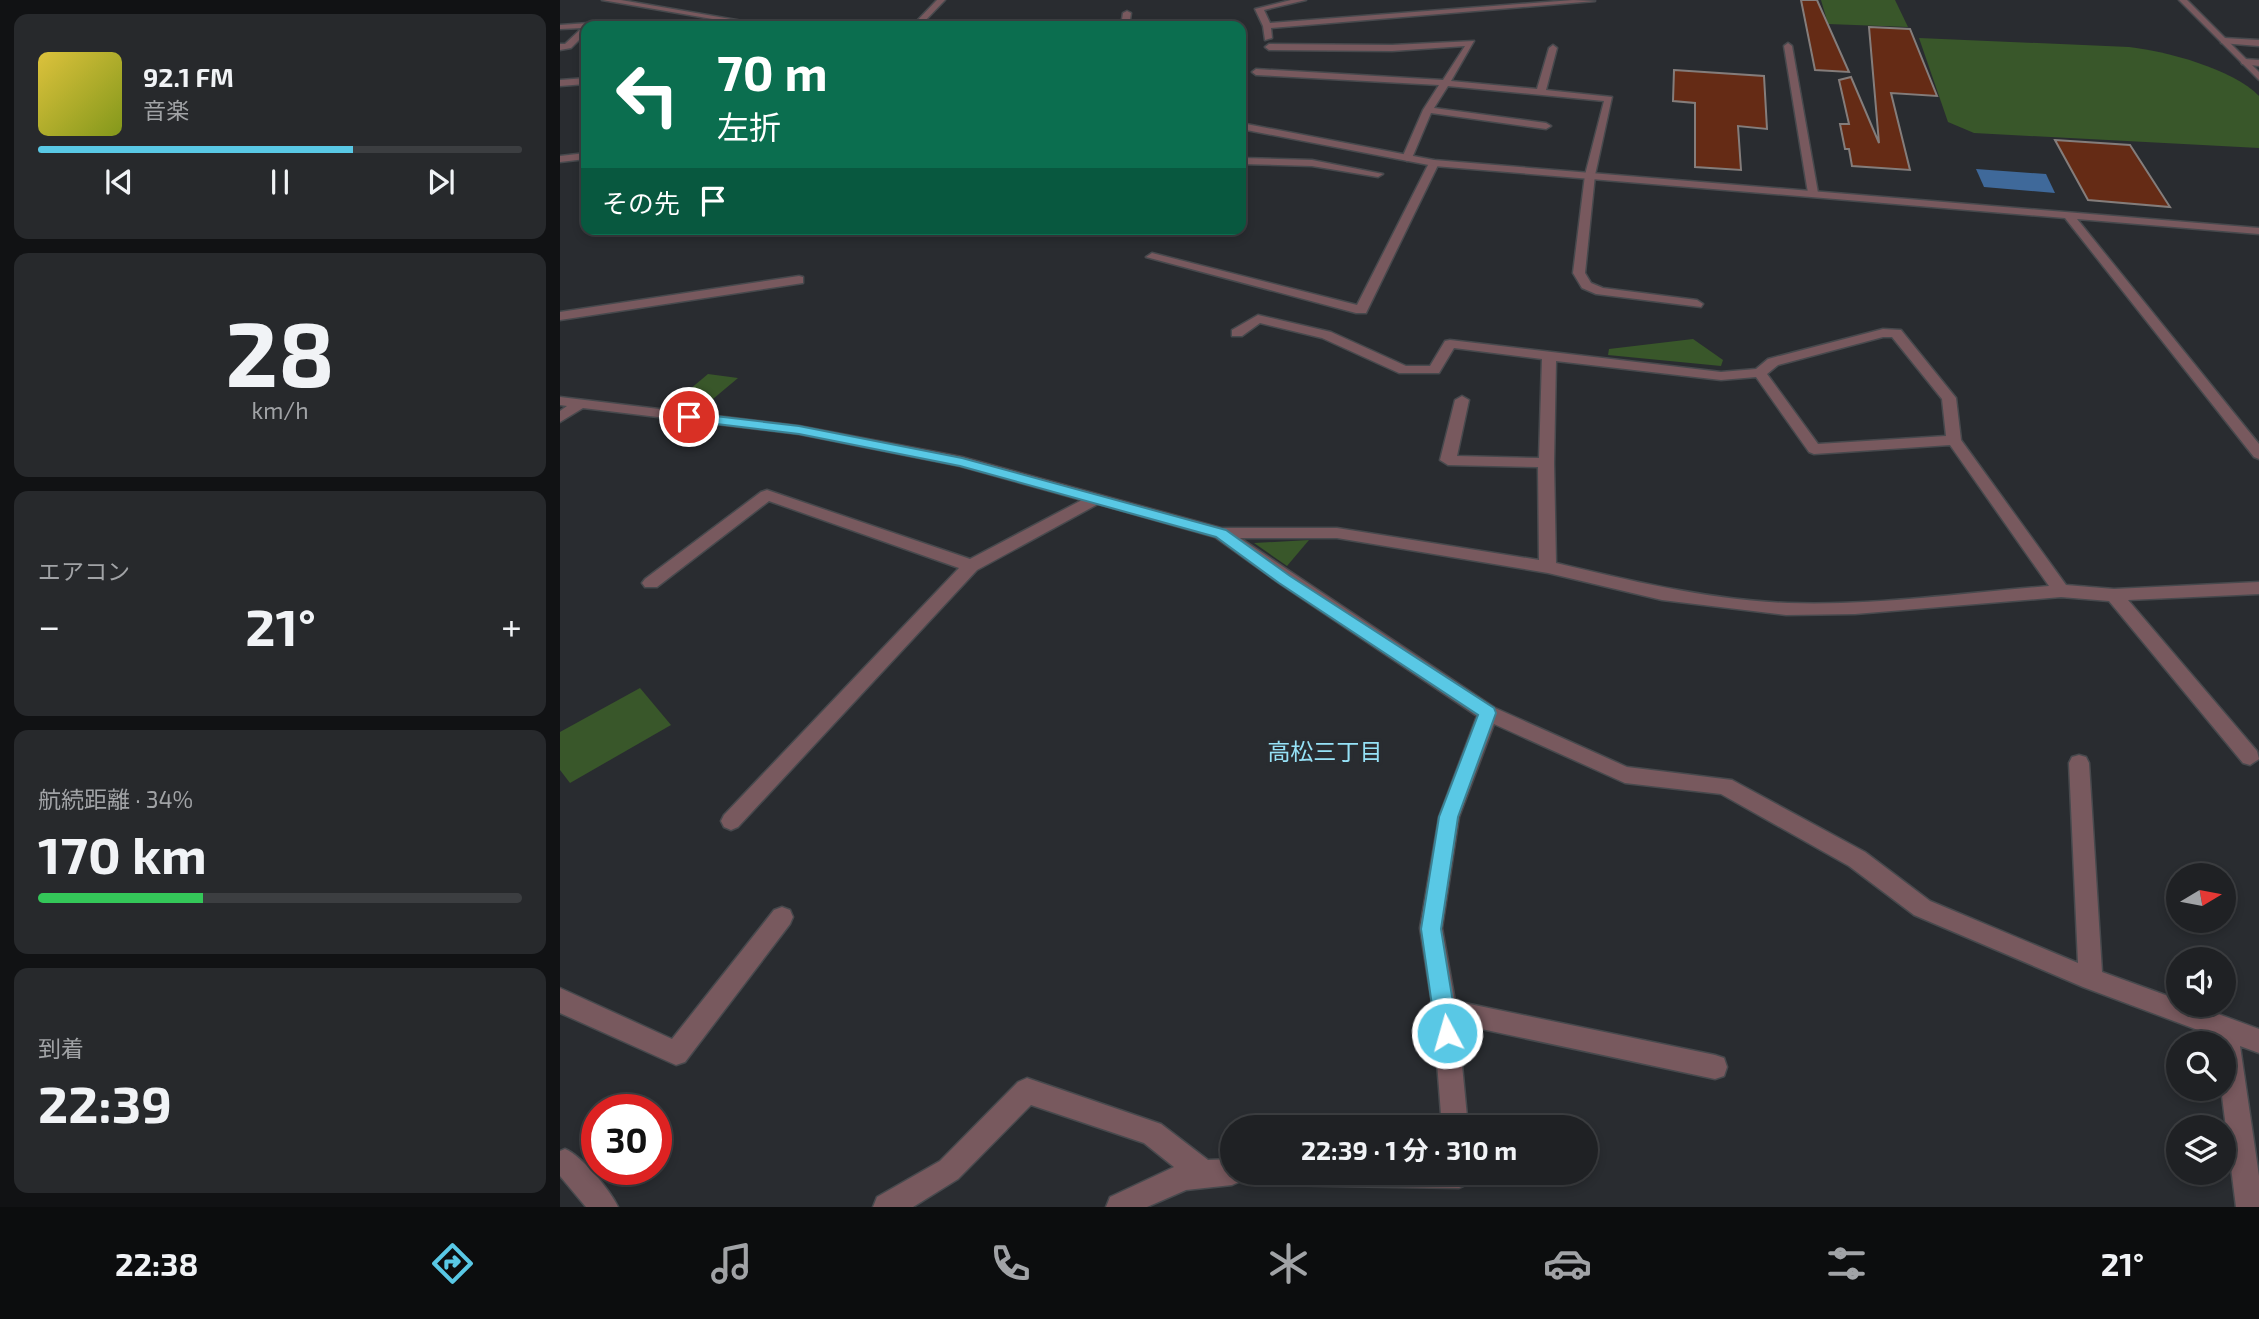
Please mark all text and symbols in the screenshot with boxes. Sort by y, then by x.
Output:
text: 70 m [717,42,828,101]
icon: left [602,49,693,140]
text: 92.1 FM [143,61,234,92]
text: 音楽 [143,96,189,124]
text: 左折 [717,107,781,145]
icon: previous [100,163,138,201]
icon: pause [261,163,299,201]
icon: next [422,163,460,201]
icon: arrive [694,182,732,220]
text: その先 [602,187,680,218]
text: 28 [225,296,335,405]
pin [659,387,719,447]
text: km/h [251,396,309,424]
icon: arrive [670,398,708,436]
text: エアコン [38,557,130,585]
text: 21° [245,594,316,656]
text: − [38,602,60,648]
text: + [501,602,522,648]
district label: 高松三丁目 [1268,737,1383,765]
text: 航続距離 · 34% [38,785,193,813]
text: 170 km [38,822,207,884]
north arrow [2166,863,2236,933]
map controls [2166,863,2236,1185]
button: sound [2166,947,2236,1017]
position arrow [1410,996,1484,1070]
button: search [2166,1031,2236,1101]
text: 到着 [38,1034,84,1062]
text: 22:39 [38,1071,172,1133]
speed limit sign: 30 [581,1094,672,1185]
button: layers [2166,1115,2236,1185]
text: 22:39 · 1 分 · 310 m [1301,1134,1517,1165]
icon: directions [428,1239,477,1288]
icon: music [707,1239,756,1288]
icon: phone [986,1239,1035,1288]
icon: climate [1264,1239,1313,1288]
icon: car [1543,1239,1592,1288]
icon: filters [1822,1239,1871,1288]
text: 22:38 [115,1244,198,1282]
text: 21° [2101,1244,2144,1282]

